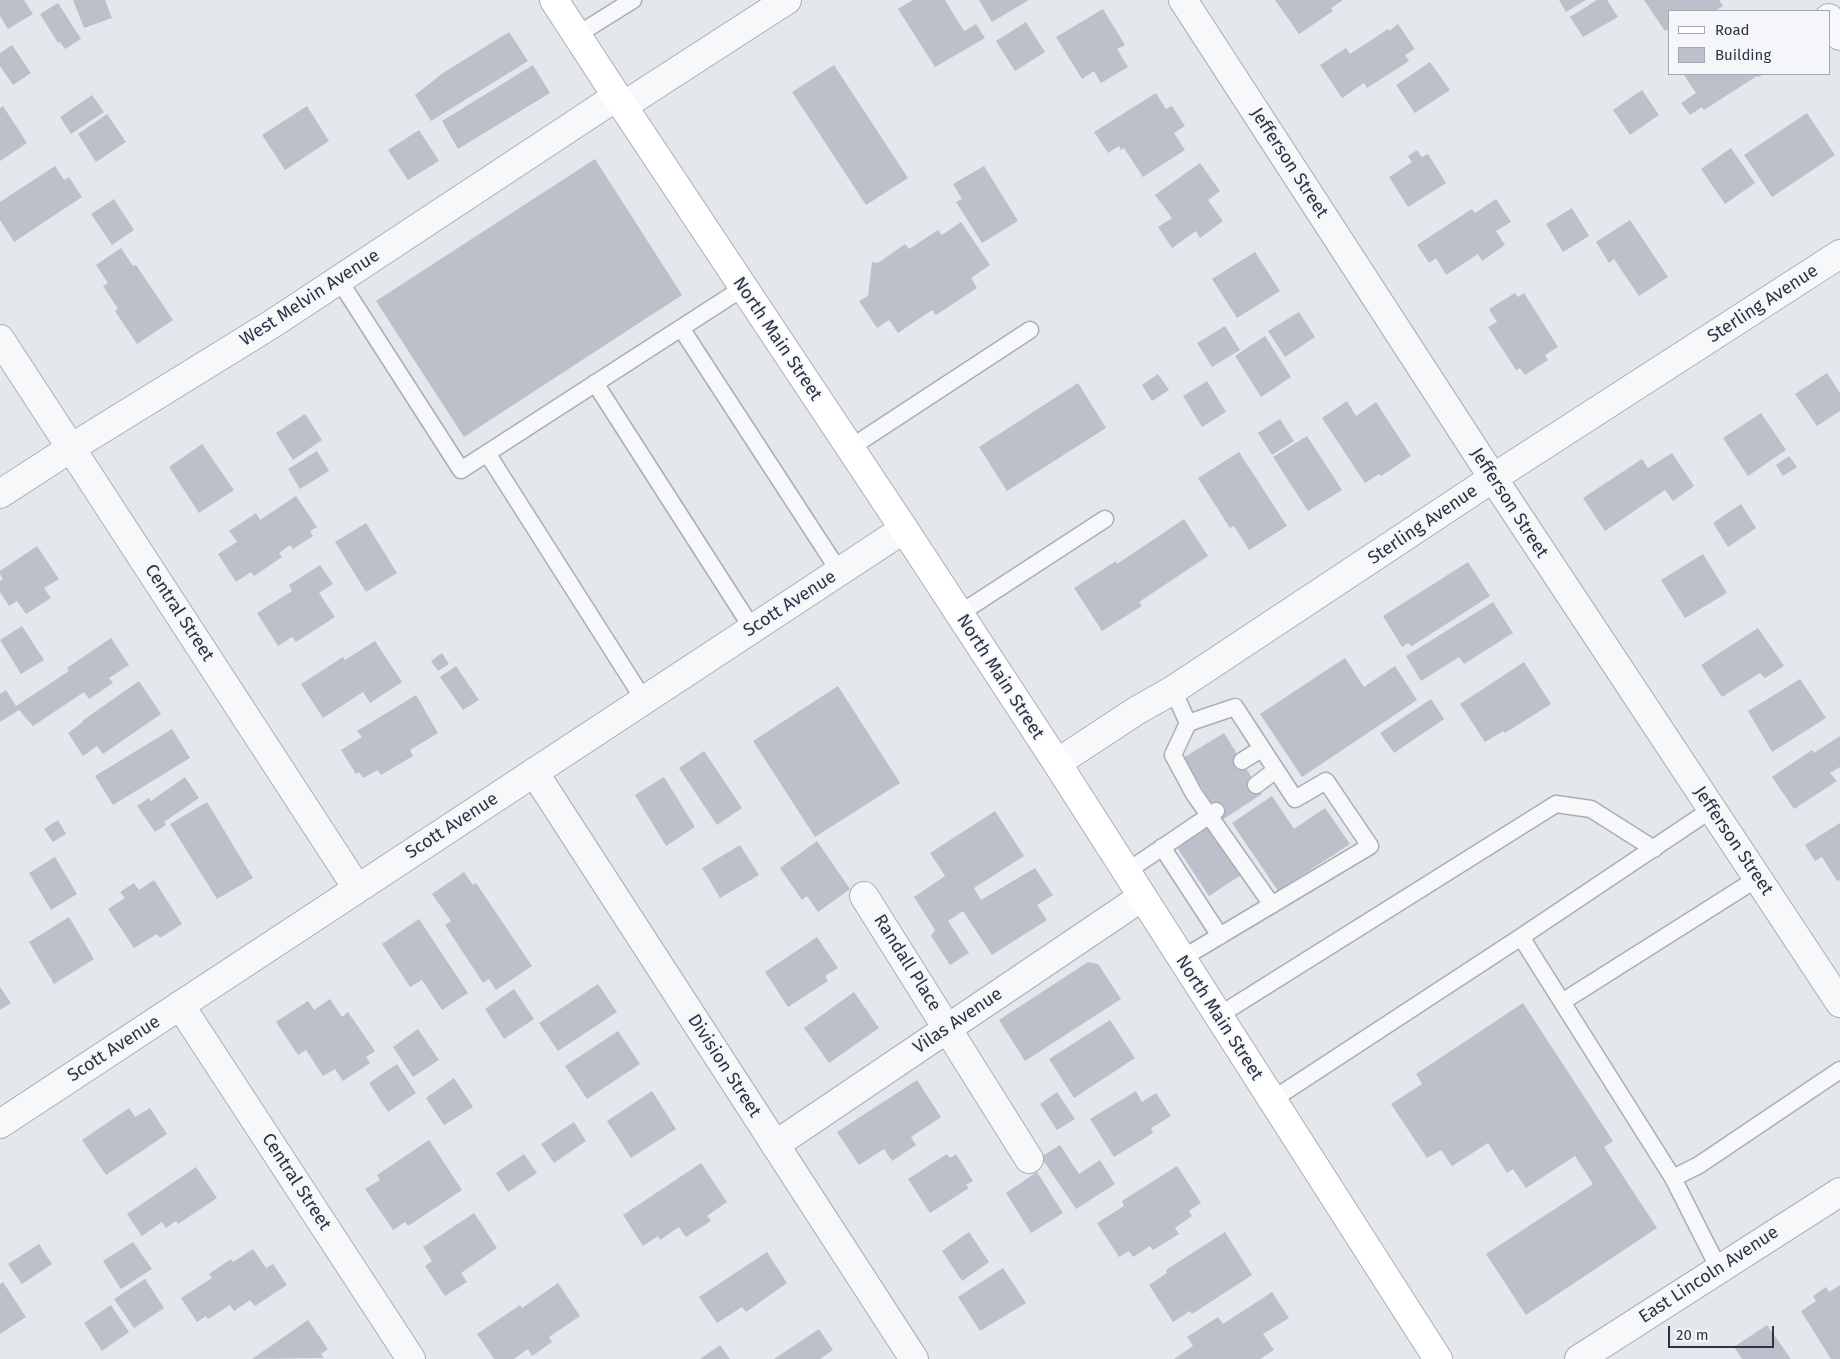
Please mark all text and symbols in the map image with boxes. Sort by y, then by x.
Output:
legend [1668,10,1830,75]
text: Road [1715,21,1750,39]
text: Building [1715,46,1771,64]
street label: Jefferson Street [1245,104,1333,222]
street label: West Melvin Avenue [236,245,384,351]
street label: Sterling Avenue [1704,260,1822,348]
street label: North Main Street [728,273,826,405]
street label: Jefferson Street [1465,444,1553,562]
street label: Sterling Avenue [1364,480,1482,570]
street label: Central Street [140,560,218,666]
street label: Scott Avenue [740,566,840,642]
street label: North Main Street [952,610,1048,744]
street label: Jefferson Street [1689,782,1777,900]
street label: Scott Avenue [402,788,502,864]
street label: Randall Place [869,911,945,1015]
street label: North Main Street [1171,951,1267,1085]
street label: Vilas Avenue [909,983,1007,1059]
street label: Division Street [683,1010,765,1122]
street label: Scott Avenue [64,1011,164,1087]
street label: Central Street [257,1129,335,1235]
street label: East Lincoln Avenue [1635,1222,1783,1328]
scale bar [1670,1316,1776,1348]
text: 20 m [1676,1326,1709,1344]

